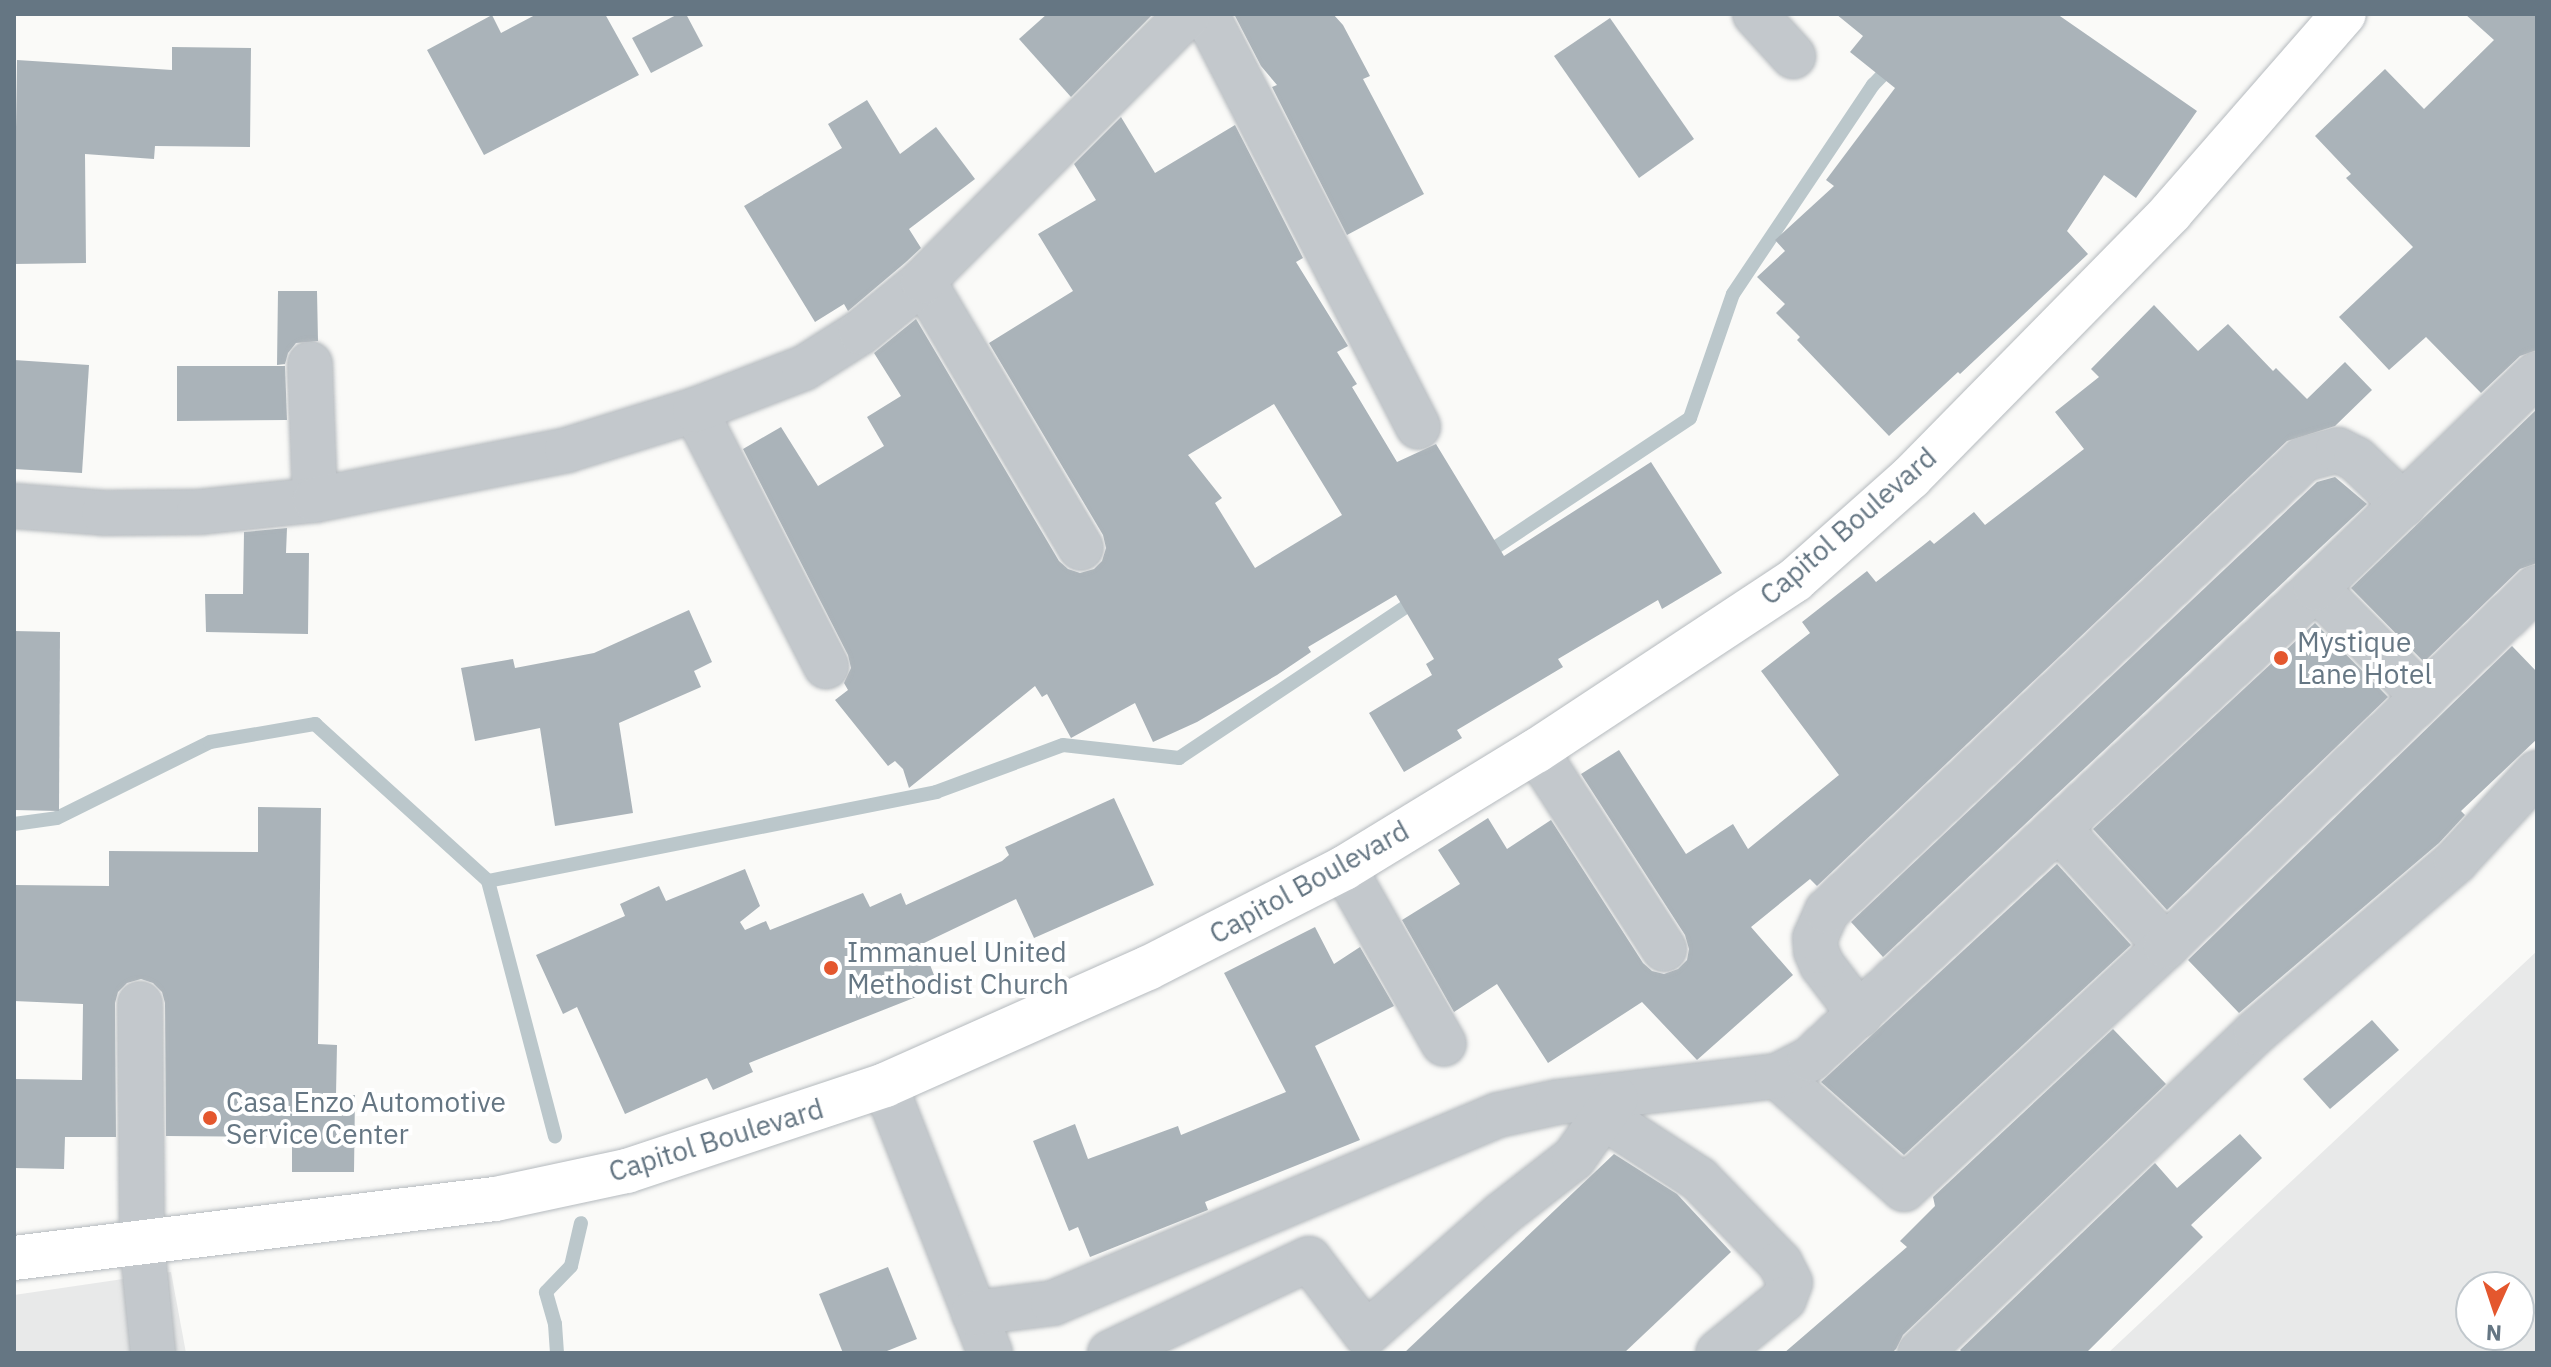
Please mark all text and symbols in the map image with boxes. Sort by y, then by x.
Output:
street label: Capitol Boulevard [1753,440,1943,612]
place label: Mystique Lane Hotel [2297,625,2432,691]
marker: Mystique Lane Hotel [2272,649,2290,667]
street label: Capitol Boulevard [1203,813,1415,951]
place label: Immanuel United Methodist Church [847,935,1069,1001]
marker: Immanuel United Methodist Church [822,959,840,977]
place label: Casa Enzo Automotive Service Center [226,1085,506,1151]
street label: Capitol Boulevard [605,1091,827,1189]
marker: Casa Enzo Automotive Service Center [201,1109,219,1127]
north arrow [2455,1271,2535,1351]
text: N [2485,1319,2503,1348]

